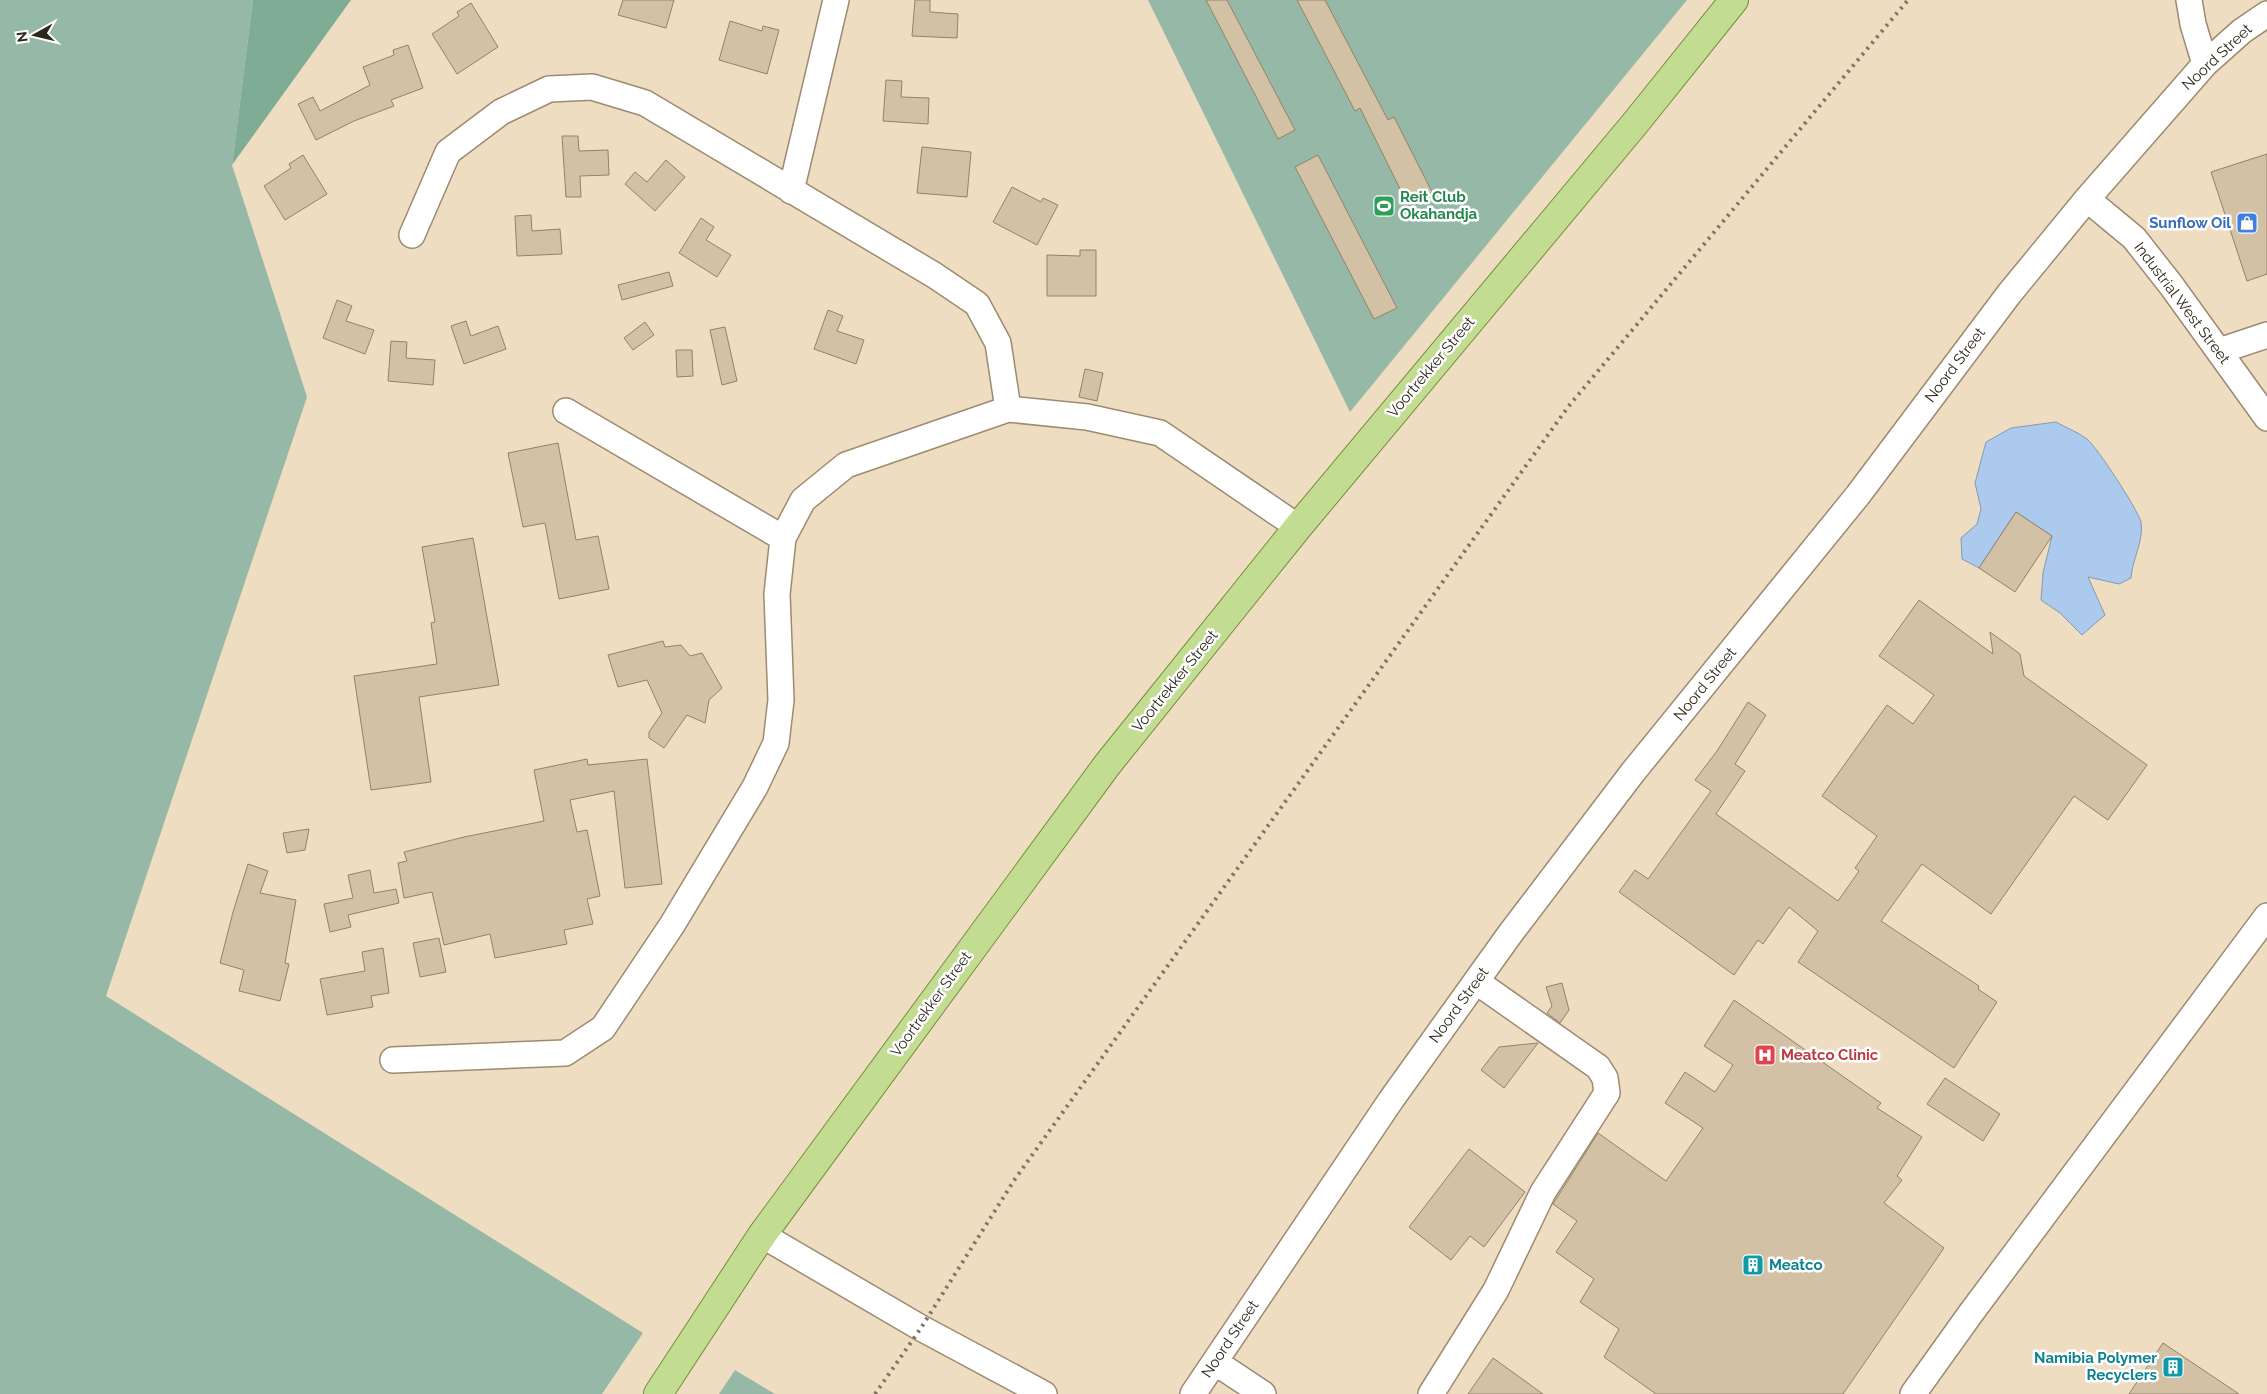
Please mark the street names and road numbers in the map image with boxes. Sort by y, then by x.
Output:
street label: Noord Street [2178,20,2256,94]
street label: Industrial West Street [2130,239,2234,367]
street label: Voortrekker Street [1384,313,1478,421]
street label: Noord Street [1921,324,1989,406]
street label: Voortrekker Street [1128,626,1222,736]
street label: Noord Street [1670,644,1740,724]
street label: Voortrekker Street [887,948,975,1060]
street label: Noord Street [1426,964,1492,1046]
street label: Noord Street [1198,1297,1262,1381]

